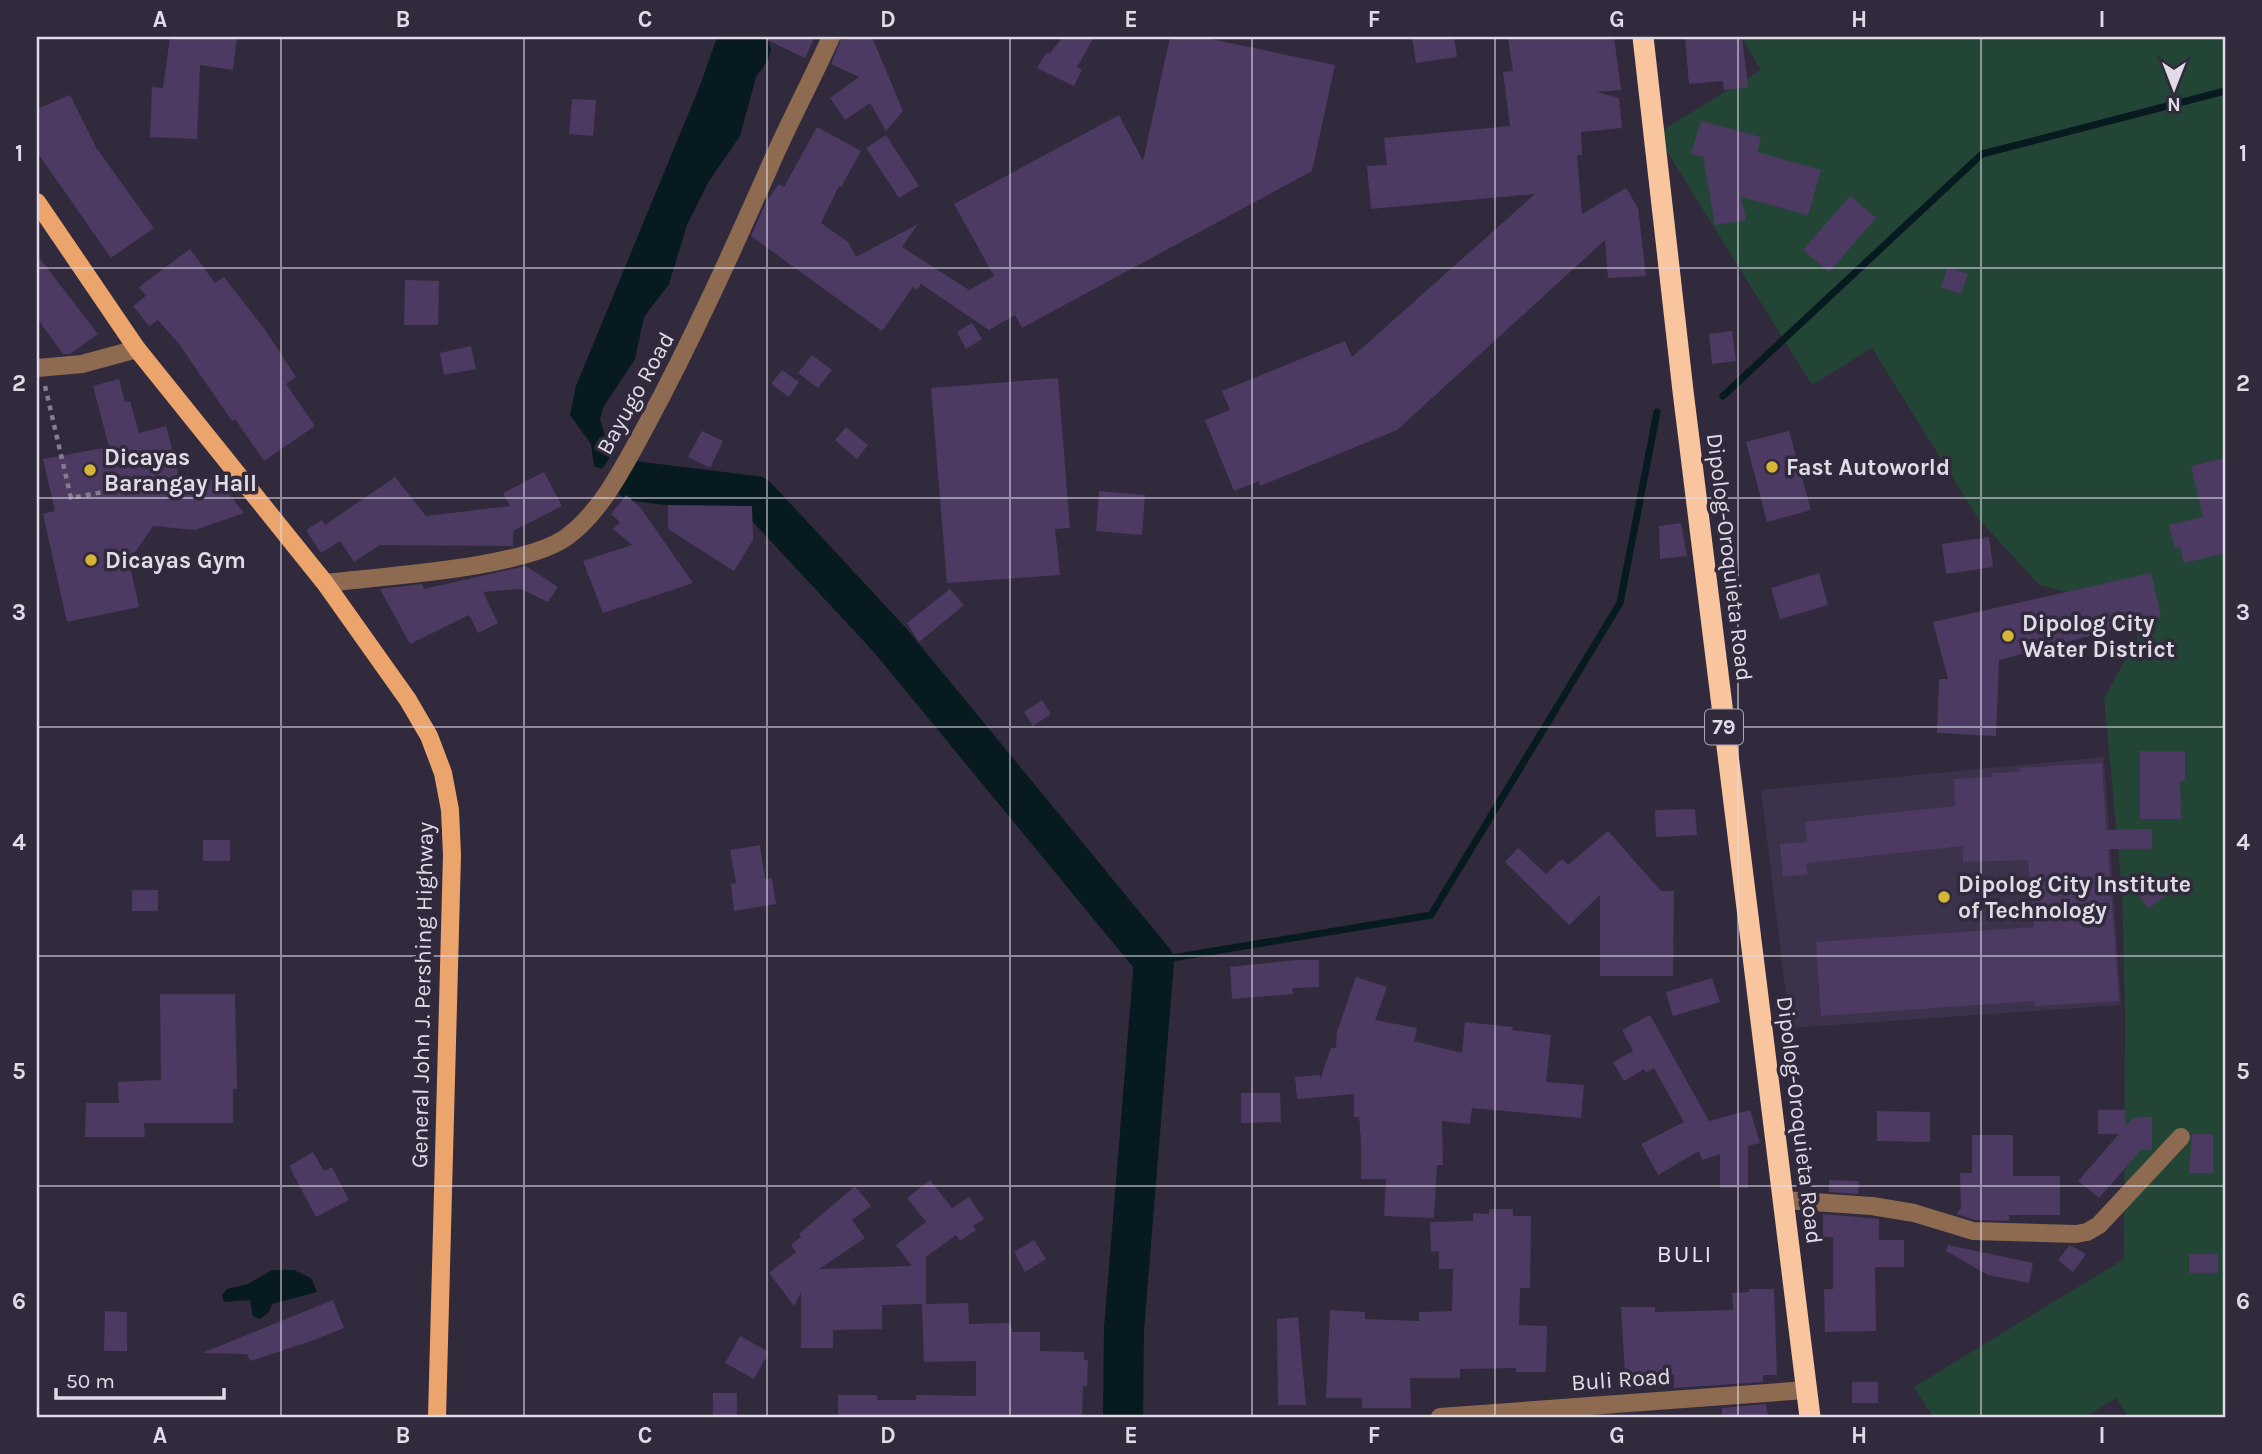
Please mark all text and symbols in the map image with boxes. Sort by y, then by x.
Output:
text: A [153,6,167,33]
text: B [396,6,410,33]
text: C [638,6,652,33]
text: D [880,6,896,33]
text: E [1124,6,1138,33]
text: F [1368,6,1380,33]
text: G [1609,6,1625,33]
text: H [1851,6,1867,33]
text: I [2098,6,2106,33]
north arrow [2140,52,2210,122]
text: N [2167,93,2181,115]
text: 1 [15,140,23,167]
text: 1 [2239,140,2247,167]
street label: Bayugo Road [591,327,680,459]
text: 2 [12,370,26,397]
text: 2 [2236,370,2250,397]
street label: Dipolog-Oroquieta Road [1701,432,1758,683]
place label: Dicayas Barangay Hall [104,444,257,497]
place label: Fast Autoworld [1786,454,1950,481]
marker: Fast Autoworld [1764,459,1780,475]
marker: Dicayas Barangay Hall [82,462,98,478]
place label: Dicayas Gym [105,547,246,574]
marker: Dicayas Gym [83,552,99,568]
text: 3 [12,599,26,626]
text: 3 [2236,599,2250,626]
place label: Dipolog City Water District [2022,610,2175,663]
marker: Dipolog City Water District [2000,628,2016,644]
road number: 79 [1705,710,1743,744]
street label: General John J. Pershing Highway [406,821,439,1168]
text: 4 [12,829,26,856]
text: 4 [2236,829,2250,856]
place label: Dipolog City Institute of Technology [1958,871,2191,924]
marker: Dipolog City Institute of Technology [1936,889,1952,905]
street label: Dipolog-Oroquieta Road [1771,995,1828,1246]
text: 5 [12,1058,26,1085]
text: 5 [2236,1058,2250,1085]
district label: BULI [1657,1240,1713,1268]
text: 6 [12,1288,26,1315]
text: 6 [2236,1288,2250,1315]
scale bar [56,1356,224,1400]
street label: Buli Road [1570,1363,1672,1396]
text: 50 m [66,1369,115,1393]
text: A [153,1422,167,1449]
text: B [396,1422,410,1449]
text: C [638,1422,652,1449]
text: D [880,1422,896,1449]
text: E [1124,1422,1138,1449]
text: F [1368,1422,1380,1449]
text: G [1609,1422,1625,1449]
text: H [1851,1422,1867,1449]
text: I [2098,1422,2106,1449]

